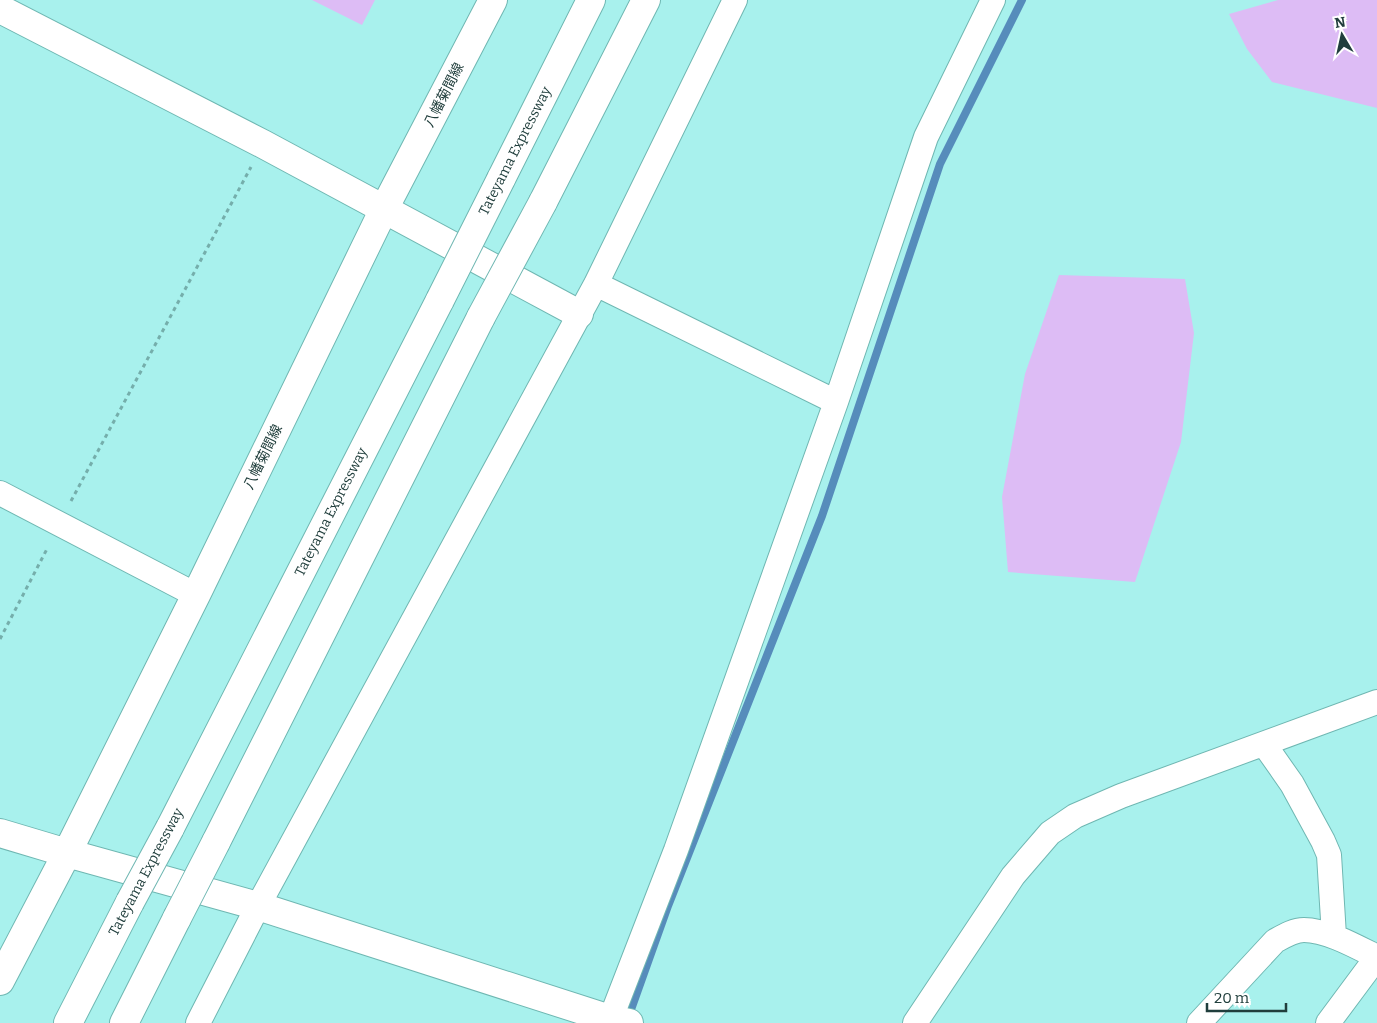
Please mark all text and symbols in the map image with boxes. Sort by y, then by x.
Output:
north arrow [1317,10,1367,60]
text: N [1333,13,1347,32]
street label: 八幡菊間線 [421,60,467,130]
street label: Tateyama Expressway [475,83,555,218]
street label: 八幡菊間線 [240,422,286,492]
street label: Tateyama Expressway [291,444,371,579]
street label: Tateyama Expressway [105,805,187,939]
scale bar [1207,980,1286,1012]
text: 20 m [1214,989,1250,1007]

